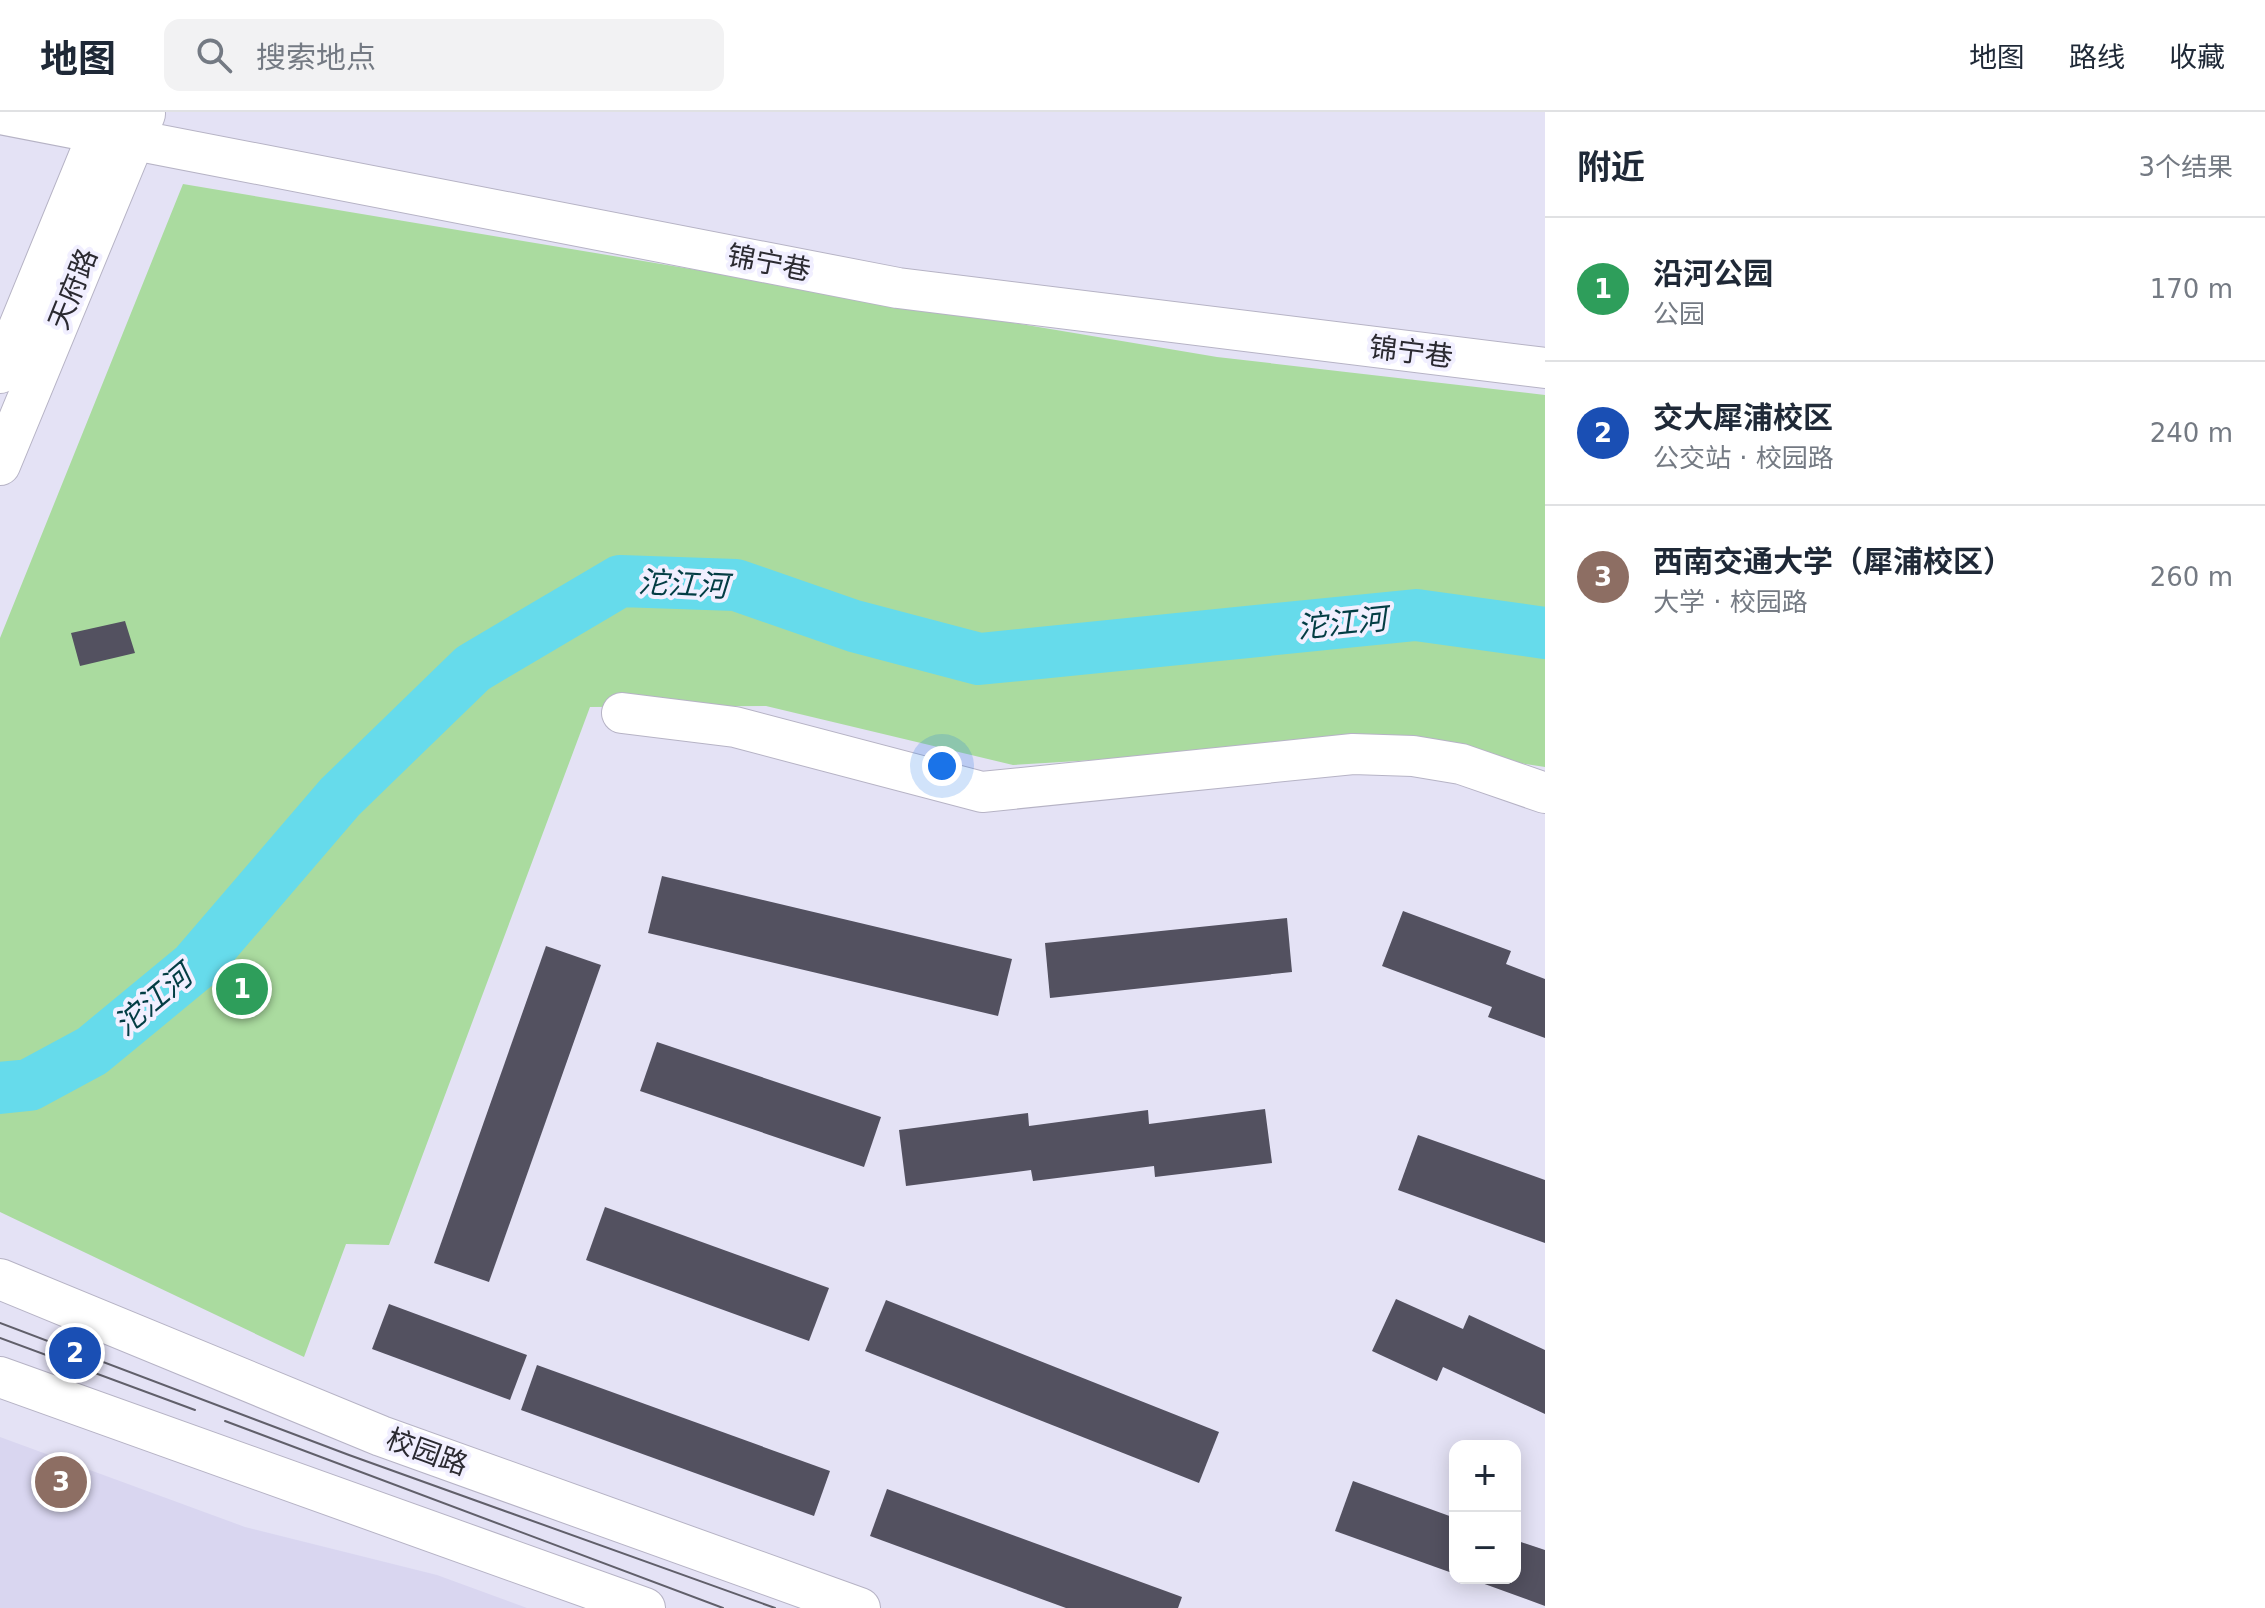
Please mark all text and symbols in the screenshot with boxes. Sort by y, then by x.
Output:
search box [164,19,724,91]
icon: search [192,33,236,77]
text: 地图 [40,37,116,81]
text: 搜索地点 [256,40,376,75]
text: 地图 [1969,41,2025,74]
text: 路线 [2069,41,2125,74]
text: 收藏 [2169,41,2225,74]
text: 附近 [1577,147,1645,187]
text: 3个结果 [2138,152,2233,182]
street label: 锦宁巷 [725,239,813,287]
street label: 天府路 [42,244,104,334]
text: 沿河公园 [1653,256,1773,291]
text: 1 [1594,274,1612,304]
text: 170 m [2150,274,2233,304]
text: 公园 [1653,299,1705,329]
street label: 锦宁巷 [1367,331,1455,373]
text: 交大犀浦校区 [1653,400,1833,435]
text: 2 [1594,418,1612,448]
text: 240 m [2150,418,2233,448]
text: 公交站 · 校园路 [1653,443,1834,473]
text: 西南交通大学（犀浦校区） [1653,544,2013,579]
text: 3 [1594,562,1612,592]
text: 260 m [2150,562,2233,592]
water label: 沱江河 [637,564,734,604]
text: 大学 · 校园路 [1653,587,1808,617]
water label: 沱江河 [1295,600,1394,645]
your location [922,746,962,786]
water label: 沱江河 [107,954,203,1042]
pin: 1 [216,959,268,1019]
pin: 2 [49,1323,101,1383]
street label: 校园路 [382,1422,472,1482]
map controls [1449,1440,1521,1584]
button: + [1449,1440,1521,1512]
pin: 3 [35,1452,87,1512]
button: − [1449,1512,1521,1584]

